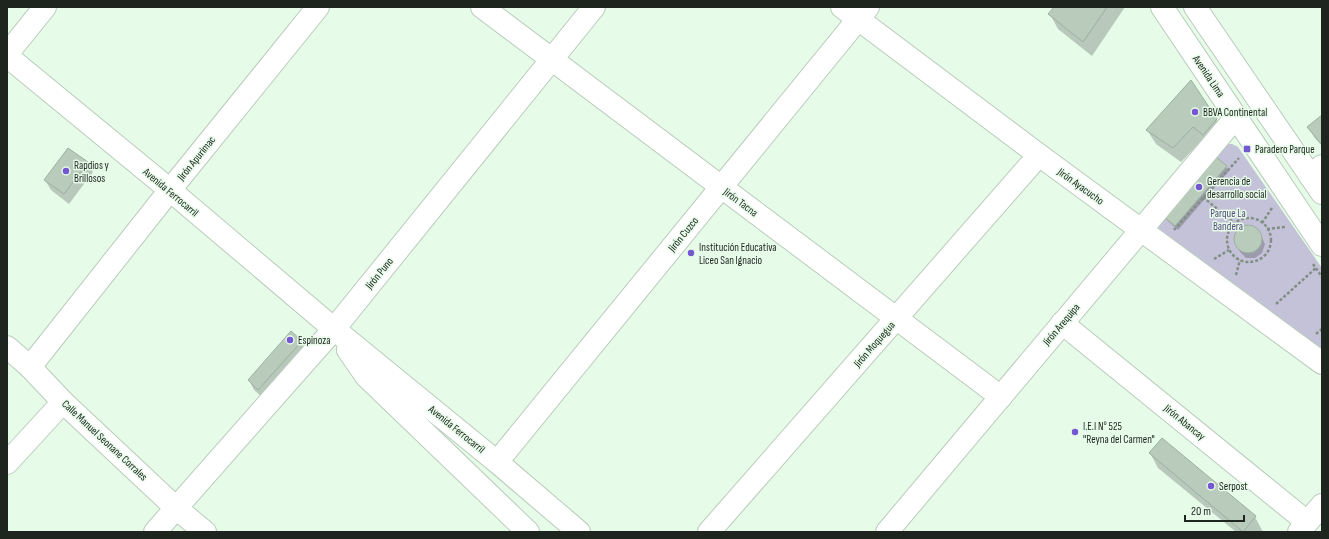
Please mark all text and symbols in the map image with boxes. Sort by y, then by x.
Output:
street label: Avenida Lima [1189,52,1227,100]
place label: BBVA Continental [1203,106,1267,119]
marker: BBVA Continental [1190,107,1200,117]
street label: Jirón Apurimac [174,134,218,184]
place label: Paradero Parque [1255,143,1315,156]
marker: Paradero Parque [1242,144,1252,154]
place label: Rapdios y Brillosos [74,159,110,185]
street label: Avenida Ferrocarril [139,165,201,219]
street label: Jirón Ayacucho [1054,165,1107,208]
marker: Rapdios y Brillosos [61,166,71,176]
place label: Gerencia de desarrollo social [1207,175,1267,201]
marker: Gerencia de desarrollo social [1194,182,1204,192]
street label: Jirón Tacna [720,185,760,219]
park label: Parque La Bandera [1210,207,1246,233]
street label: Jirón Cuzco [665,214,702,255]
place label: Institución Educativa Liceo San Ignacio [699,241,777,267]
marker: Institución Educativa Liceo San Ignacio [686,248,696,258]
street label: Jirón Puno [362,255,396,292]
street label: Jirón Arequipa [1039,301,1083,349]
street label: Jirón Moquegua [850,319,898,371]
place label: Espinoza [298,334,330,347]
marker: Espinoza [285,335,295,345]
street label: Calle Manuel Seonane Corrales [59,397,150,483]
street label: Jirón Abancay [1161,401,1209,443]
street label: Avenida Ferrocarril [425,402,487,456]
place label: I.E.I N° 525 "Reyna del Carmen" [1083,420,1155,446]
marker: I.E.I N° 525 "Reyna del Carmen" [1070,427,1080,437]
place label: Serpost [1219,480,1248,493]
marker: Serpost [1206,481,1216,491]
scale bar [1185,497,1244,523]
text: 20 m [1191,504,1211,519]

